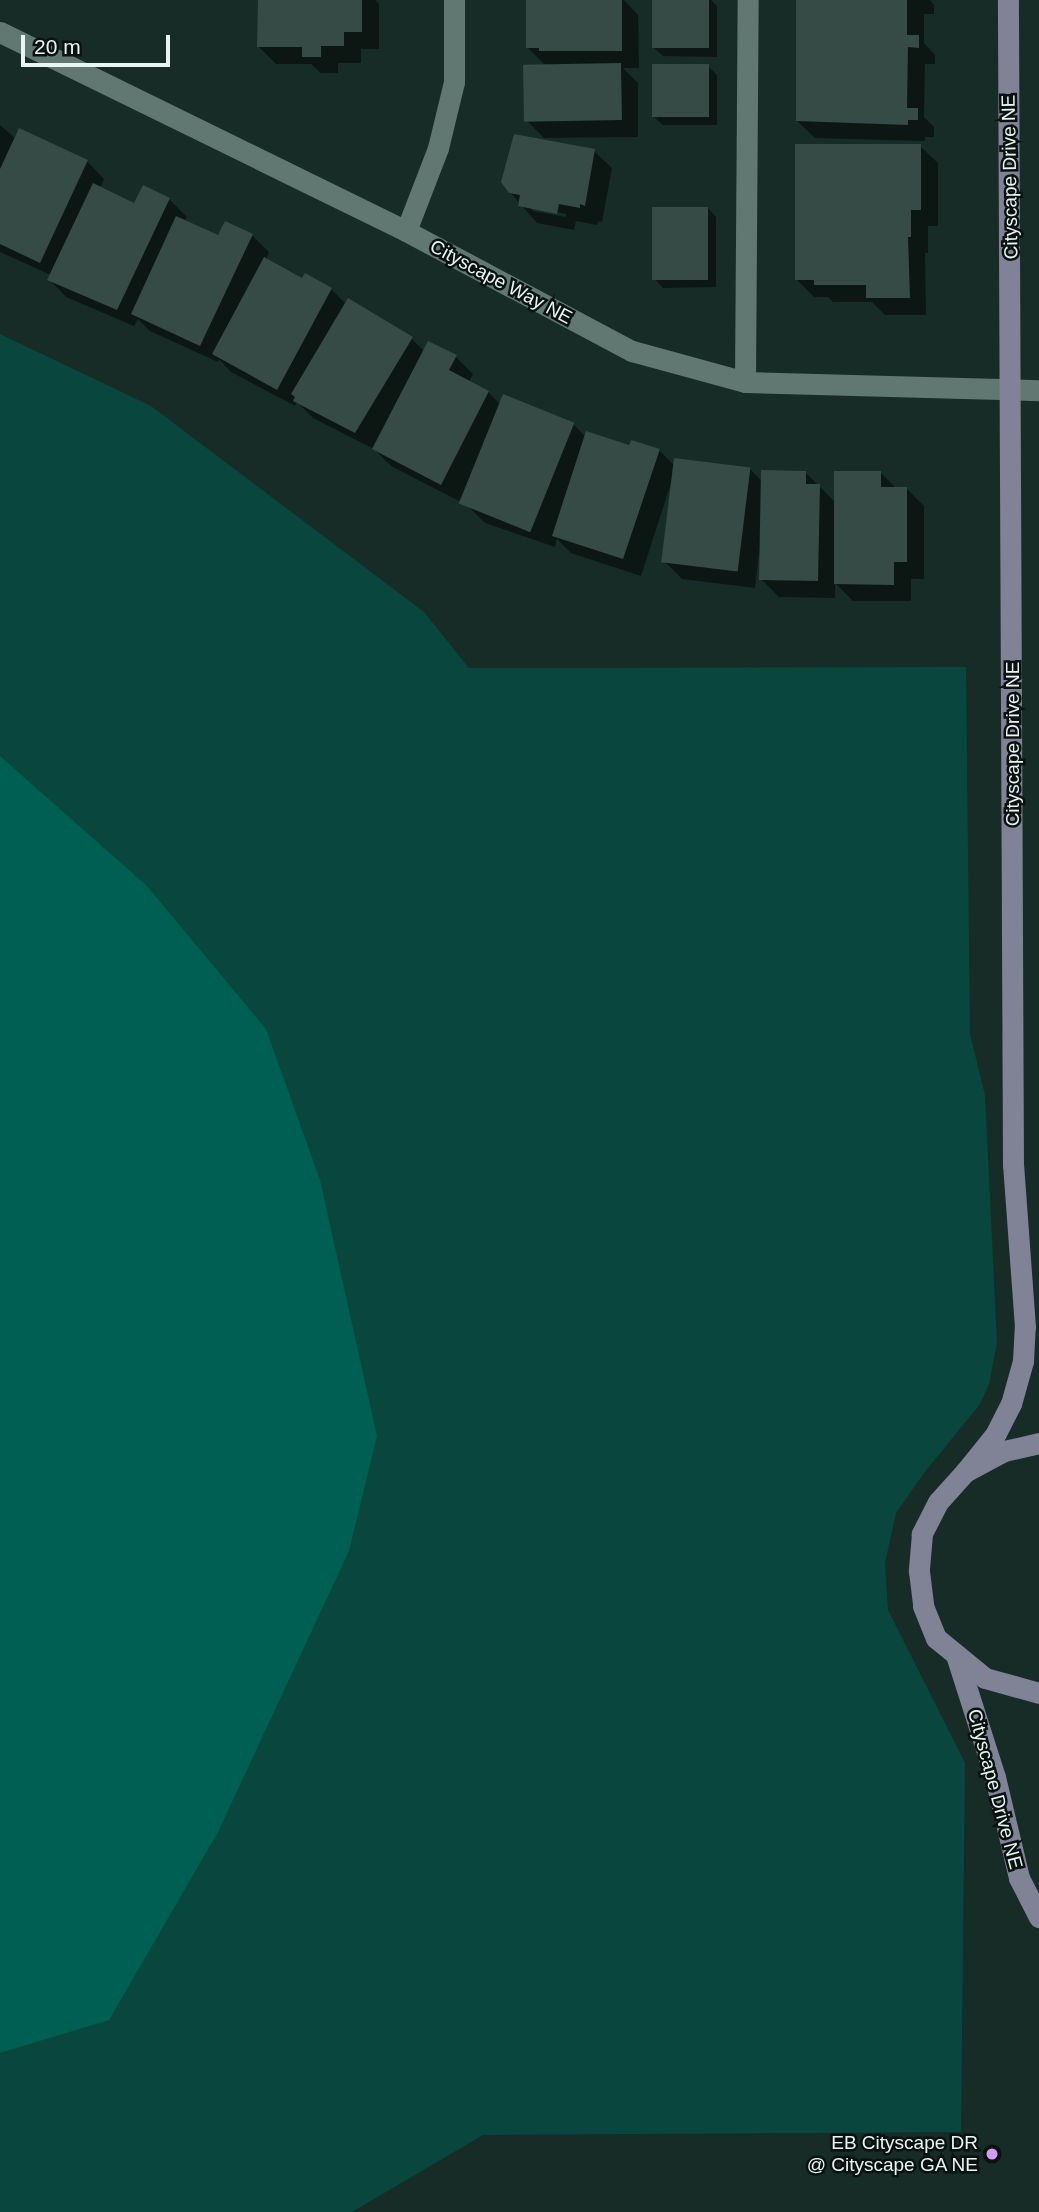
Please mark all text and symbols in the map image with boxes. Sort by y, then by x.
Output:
scale bar [24,21,173,65]
text: 20 m [34,35,81,58]
street label: Cityscape Drive NE [997,94,1023,260]
street label: Cityscape Way NE [426,235,576,329]
street label: Cityscape Drive NE [1002,662,1024,826]
street label: Cityscape Drive NE [963,1707,1027,1871]
place label: EB Cityscape DR @ Cityscape GA NE [806,2132,978,2176]
marker: EB Cityscape DR @ Cityscape GA NE [984,2146,1000,2162]

